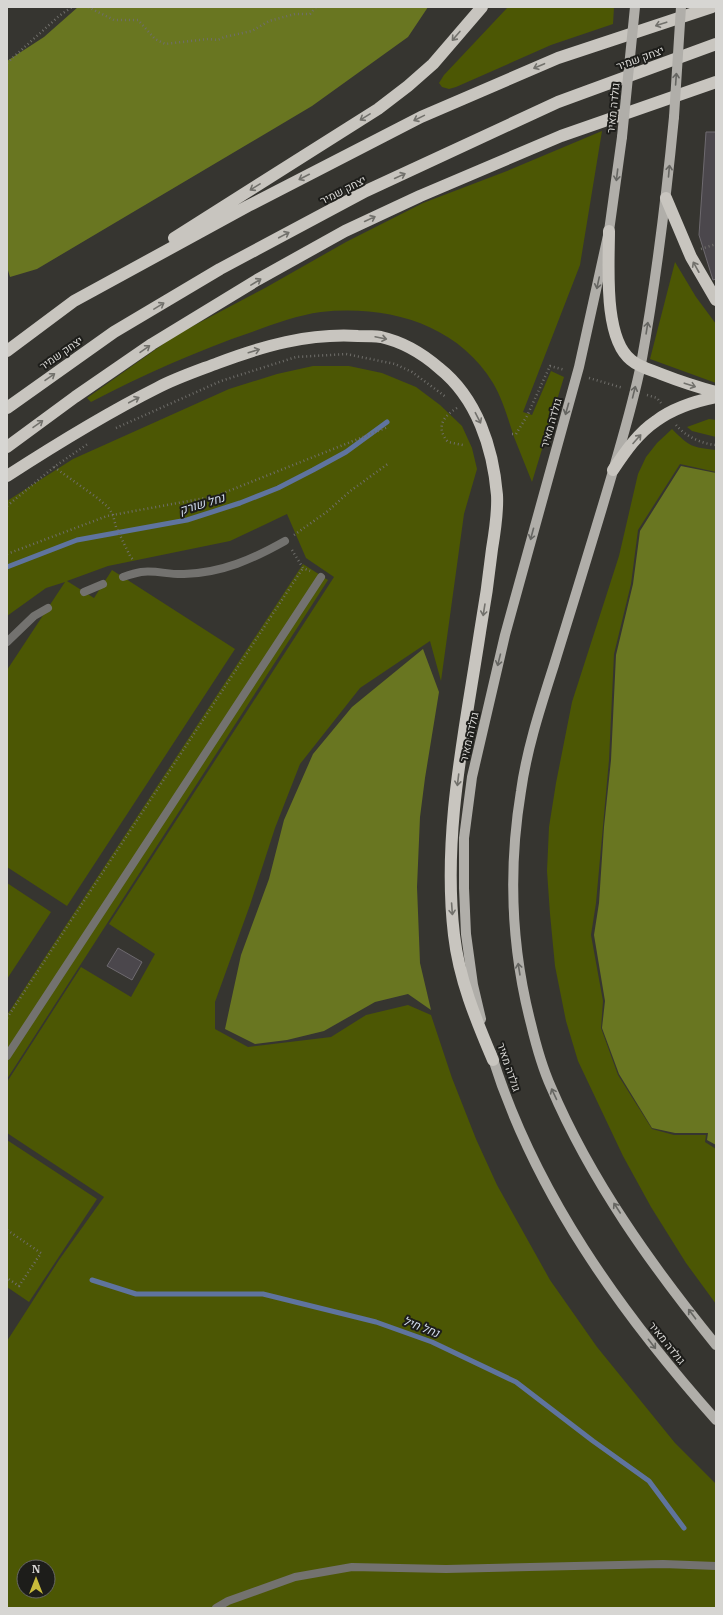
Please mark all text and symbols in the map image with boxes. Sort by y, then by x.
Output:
one-way arrow [655,21,668,28]
one-way arrow [452,31,461,42]
street label: יצחק שמיר [614,43,666,73]
one-way arrow [533,63,545,71]
one-way arrow [673,73,680,86]
street label: גולדה מאיר [603,82,623,134]
one-way arrow [360,113,371,121]
one-way arrow [414,115,426,122]
one-way arrow [665,165,672,178]
one-way arrow [614,168,621,181]
street label: יצחק שמיר [318,172,368,208]
one-way arrow [394,172,406,179]
one-way arrow [298,174,310,181]
one-way arrow [249,183,261,191]
one-way arrow [363,215,375,222]
one-way arrow [278,231,290,238]
one-way arrow [692,261,700,273]
one-way arrow [593,276,601,289]
one-way arrow [250,277,262,285]
one-way arrow [153,301,165,309]
one-way arrow [643,322,651,335]
street label: יצחק שמיר [37,333,85,373]
one-way arrow [375,335,388,343]
one-way arrow [139,345,150,353]
one-way arrow [247,347,260,354]
one-way arrow [44,373,55,381]
one-way arrow [683,382,696,389]
one-way arrow [631,385,638,398]
one-way arrow [128,396,140,404]
street label: גולדה מאיר [537,397,565,449]
one-way arrow [563,402,571,415]
one-way arrow [475,412,482,424]
one-way arrow [32,420,43,428]
one-way arrow [632,434,642,444]
water label: נחל שורק [177,489,228,518]
one-way arrow [528,528,535,541]
one-way arrow [480,603,488,616]
one-way arrow [495,653,503,666]
street label: גולדה מאיר [456,711,482,763]
one-way arrow [454,773,462,786]
one-way arrow [448,902,455,915]
one-way arrow [515,963,523,976]
street label: גולדה מאיר [494,1041,524,1093]
one-way arrow [550,1088,557,1100]
one-way arrow [612,1202,620,1214]
one-way arrow [688,1308,696,1319]
water label: נחל חיל [401,1313,443,1341]
street label: גולדה מאיר [646,1319,688,1367]
one-way arrow [648,1338,656,1349]
north arrow [16,1559,56,1599]
text: N [32,1562,41,1576]

